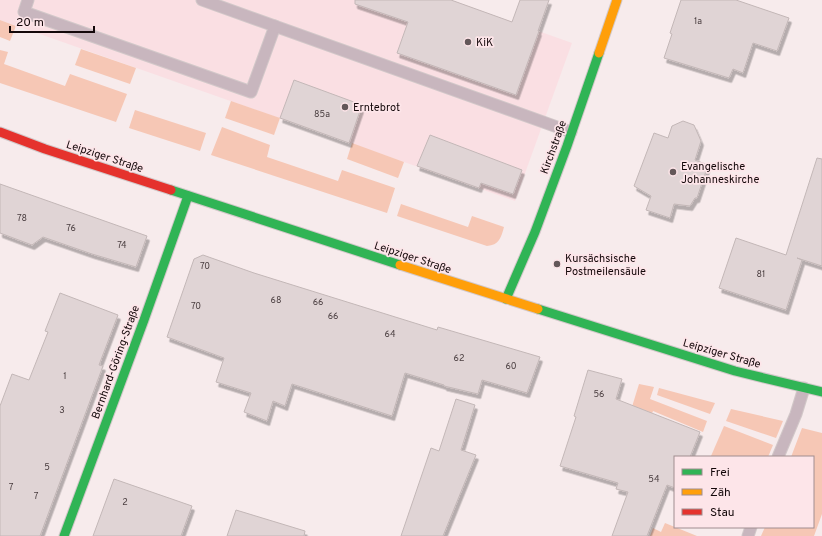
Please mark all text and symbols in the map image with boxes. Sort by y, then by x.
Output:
scale bar [10,8,94,34]
text: 20 m [16,15,44,31]
house number: 1a [694,16,702,27]
place label: KiK [476,36,493,50]
marker: KiK [463,37,473,47]
place label: Erntebrot [353,101,400,115]
marker: Erntebrot [340,102,350,112]
house number: 85a [314,109,330,120]
street label: Kirchstraße [538,118,570,176]
street label: Leipziger Straße [64,138,145,176]
place label: Evangelische Johanneskirche [681,160,759,187]
marker: Evangelische Johanneskirche [668,167,678,177]
house number: 78 [17,213,27,224]
house number: 76 [66,223,76,234]
street label: Leipziger Straße [372,239,453,277]
house number: 74 [117,240,127,251]
place label: Kursächsische Postmeilensäule [565,252,646,279]
marker: Kursächsische Postmeilensäule [552,259,562,269]
house number: 70 [200,261,210,272]
house number: 81 [757,269,765,280]
house number: 68 [271,295,281,306]
house number: 66 [313,297,323,308]
house number: 70 [191,301,201,312]
street label: Bernhard-Göring-Straße [89,303,143,421]
house number: 66 [328,311,338,322]
house number: 64 [385,329,396,340]
street label: Leipziger Straße [681,336,762,372]
house number: 62 [454,353,464,364]
house number: 60 [505,361,517,372]
house number: 1 [63,371,67,382]
house number: 56 [594,389,604,400]
house number: 3 [59,405,65,416]
legend [674,456,814,528]
house number: 5 [44,462,50,473]
text: Frei [710,465,730,481]
house number: 54 [648,474,660,485]
house number: 7 [9,482,14,493]
text: Zäh [710,485,731,501]
house number: 7 [34,491,39,502]
house number: 2 [122,497,128,508]
text: Stau [710,505,735,521]

